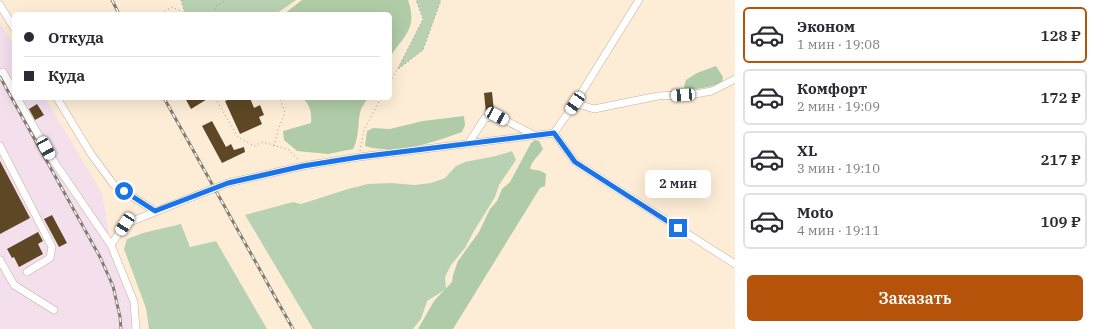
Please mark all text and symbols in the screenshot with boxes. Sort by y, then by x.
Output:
icon: car [749,17,785,53]
text: Эконом [797,17,855,36]
text: 128 ₽ [1041,26,1081,45]
text: Откуда [48,28,104,47]
text: 1 мин · 19:08 [797,36,880,53]
text: Куда [48,66,85,85]
icon: car [749,79,785,115]
text: Комфорт [797,79,867,98]
car [671,88,695,102]
text: 172 ₽ [1041,88,1081,107]
car [563,90,587,116]
text: 2 мин · 19:09 [797,98,880,115]
car [484,105,510,127]
car [35,135,57,161]
icon: car [749,141,785,177]
text: XL [797,141,817,160]
text: 217 ₽ [1041,150,1081,169]
text: 3 мин · 19:10 [797,160,880,177]
callout: 2 мин [645,170,711,198]
text: 2 мин [659,175,697,192]
route start [115,182,133,200]
icon: car [749,203,785,239]
text: Moto [797,203,834,222]
car [113,211,137,237]
text: 109 ₽ [1041,212,1081,231]
route end [669,219,687,237]
text: 4 мин · 19:11 [797,222,880,239]
button: Заказать [747,275,1083,321]

